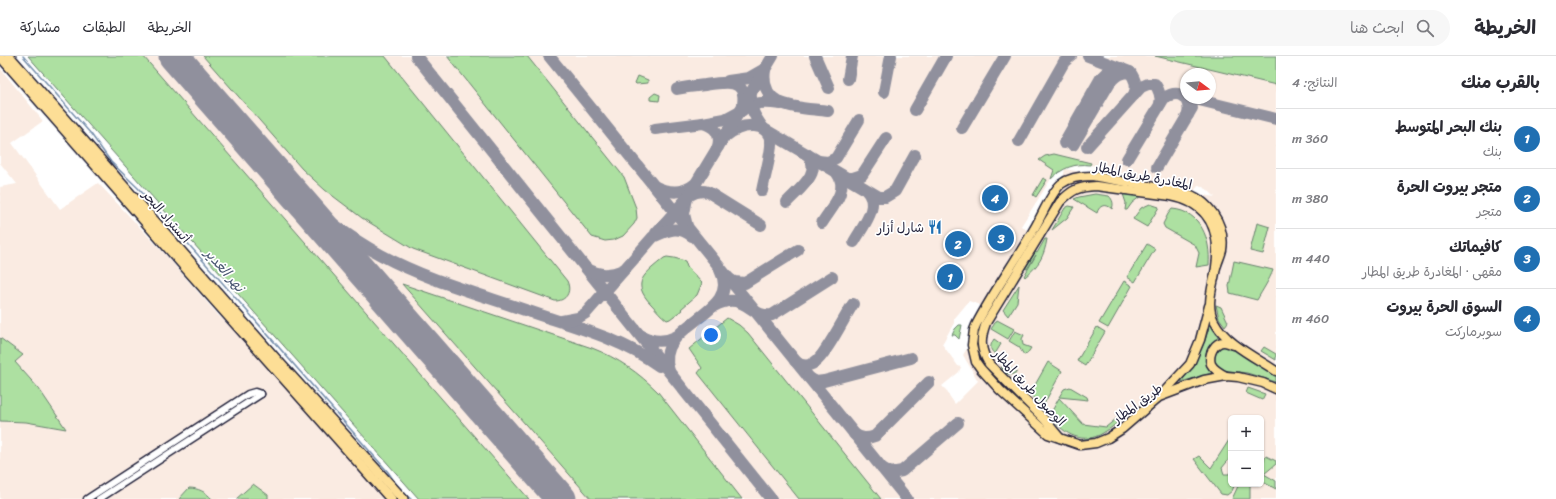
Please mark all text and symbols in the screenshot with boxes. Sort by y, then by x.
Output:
search box [1170,10,1450,46]
text: الخريطة [1474,11,1536,44]
text: مشاركة [20,15,60,40]
text: الطبقات [82,15,126,40]
text: الخريطة [148,15,191,40]
text: ابحث هنا [1350,15,1404,41]
icon: search [1414,17,1436,39]
text: بالقرب منك [1461,67,1540,97]
north arrow [1180,68,1216,104]
text: النتائج: 4 [1292,71,1337,94]
text: بنك البحر المتوسط [1395,114,1502,140]
text: 360 m [1292,127,1328,150]
text: 1 [1524,127,1530,150]
text: بنك [1483,140,1502,163]
street label: المغادرة طريق المطار [1091,154,1194,196]
text: متجر بيروت الحرة [1397,174,1502,200]
street label: أتستراد البحر [136,183,197,249]
pin: 4 [982,183,1008,213]
text: 380 m [1292,187,1329,210]
text: 2 [1523,187,1531,210]
text: متجر [1477,200,1502,223]
place label: شارل أزار [876,216,924,239]
restaurant icon: شارل أزار [927,219,943,235]
pin: 3 [988,223,1014,253]
pin: 2 [945,229,971,259]
text: كافيماتك [1449,234,1502,260]
water label: نهر الغدير [197,241,252,300]
text: 440 m [1292,247,1330,270]
text: 3 [1523,247,1531,270]
text: مقهى · المغادرة طريق المطار [1362,260,1502,283]
pin: 1 [937,262,963,292]
text: السوق الحرة بيروت [1386,294,1502,320]
text: 460 m [1292,307,1329,330]
text: 4 [1523,307,1531,330]
text: سوبرماركت [1445,320,1502,343]
your location [701,325,721,345]
street label: الوصول طريق المطار [986,342,1072,432]
street label: طريق المطار [1106,377,1167,430]
map controls [1228,415,1264,487]
button: + [1228,415,1264,451]
button: − [1228,451,1264,487]

